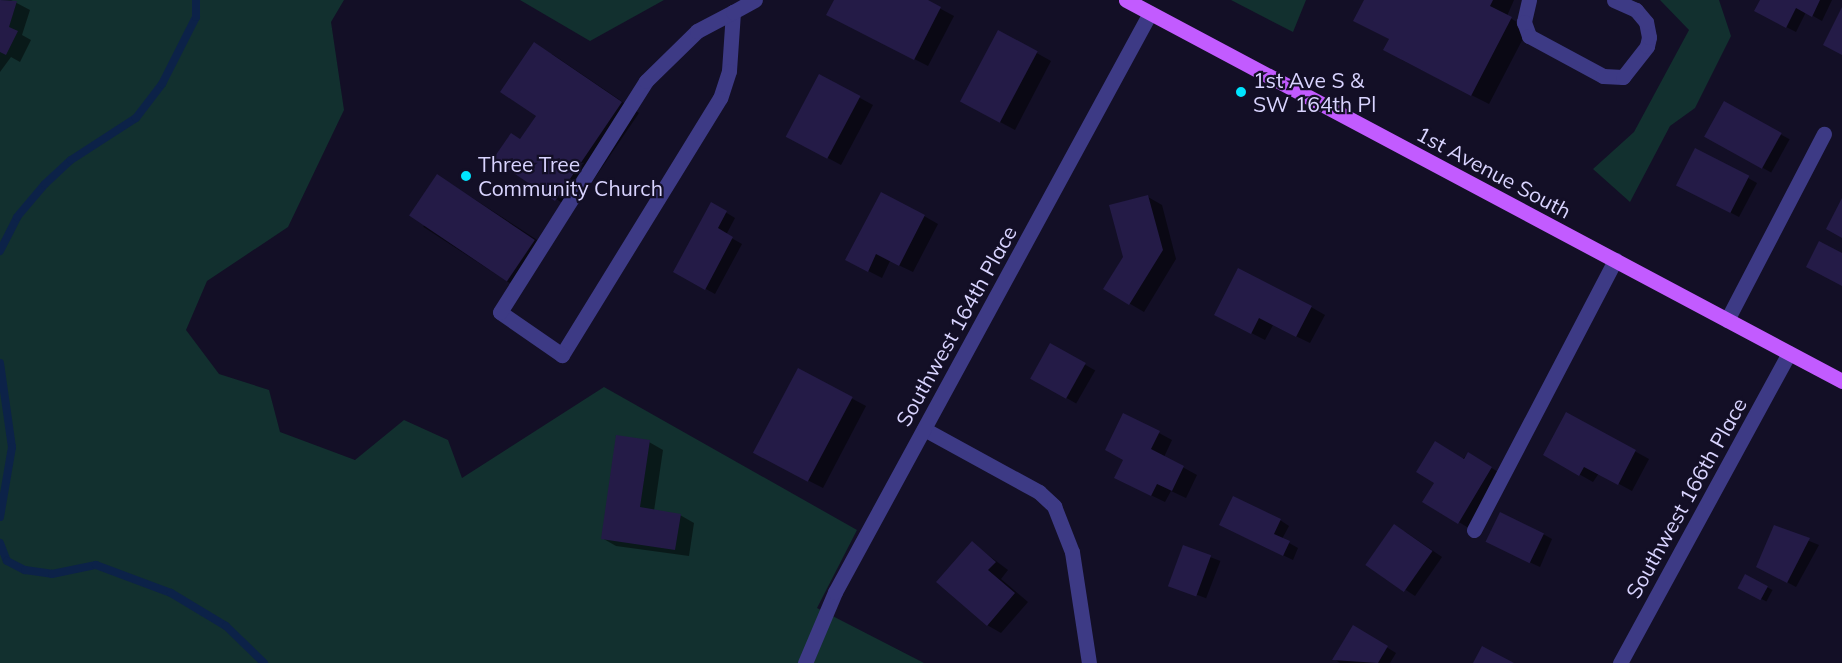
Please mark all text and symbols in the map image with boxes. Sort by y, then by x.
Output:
place label: 1st Ave S & SW 164th Pl [1253,67,1376,117]
marker: 1st Ave S & SW 164th Pl [1234,85,1248,99]
street label: 1st Avenue South [1412,121,1576,223]
place label: Three Tree Community Church [478,151,663,201]
marker: Three Tree Community Church [459,169,473,183]
street label: Southwest 164th Place [890,221,1022,431]
street label: Southwest 166th Place [1620,393,1752,603]

